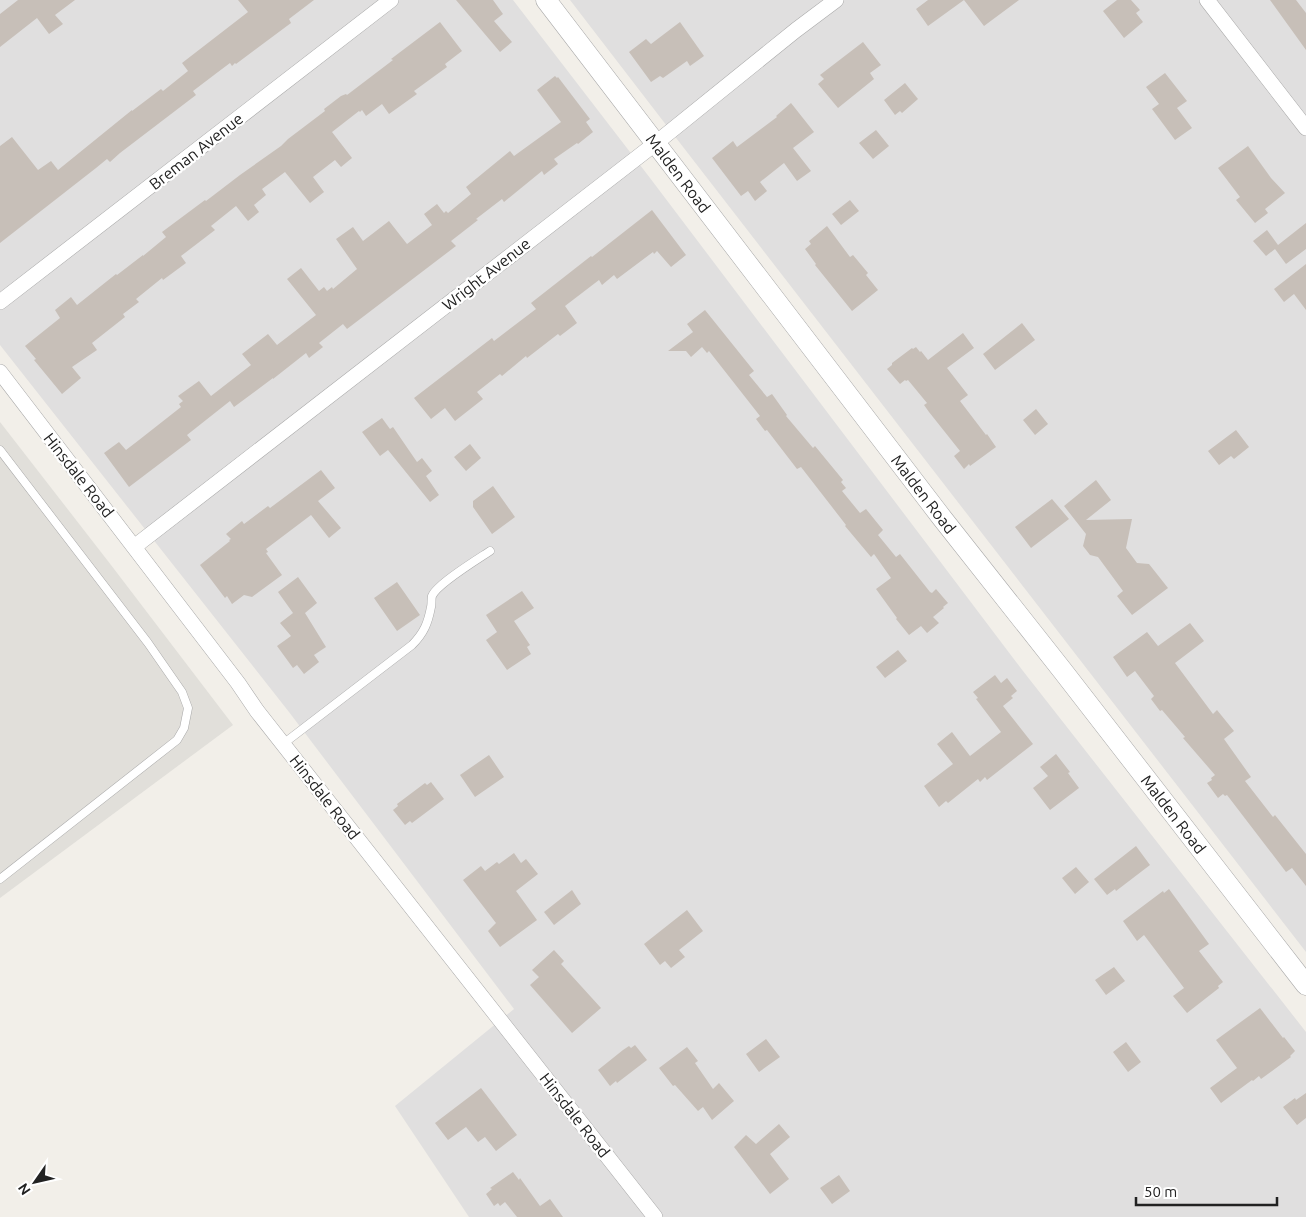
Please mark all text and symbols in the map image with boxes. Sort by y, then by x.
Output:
street label: Breman Avenue [146,109,246,193]
street label: Malden Road [643,130,714,216]
street label: Wright Avenue [438,234,534,314]
street label: Hinsdale Road [40,429,118,521]
street label: Malden Road [888,451,960,537]
street label: Hinsdale Road [286,751,364,843]
street label: Malden Road [1138,771,1210,857]
street label: Hinsdale Road [536,1069,614,1161]
north arrow [10,1157,60,1207]
scale bar [1136,1174,1277,1206]
text: N [15,1180,34,1198]
text: 50 m [1144,1183,1177,1200]

